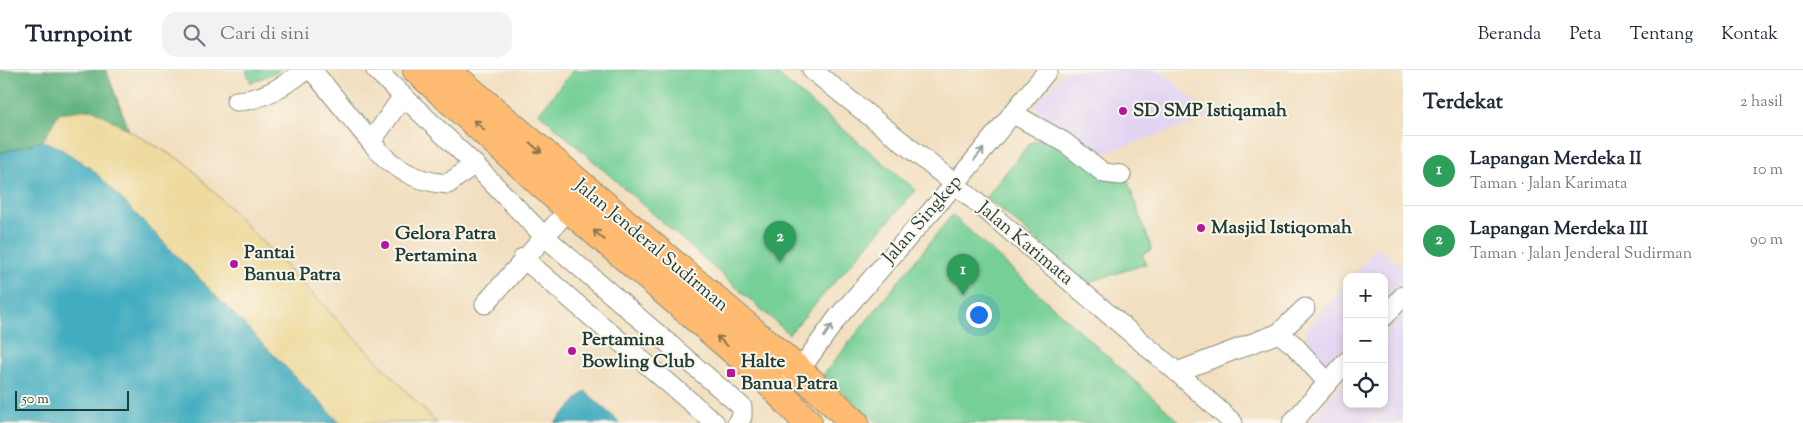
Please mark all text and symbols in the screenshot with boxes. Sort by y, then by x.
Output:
search box [162,12,512,57]
text: Turnpoint [25,18,132,52]
icon: search [180,21,208,49]
text: Cari di sini [220,21,310,48]
text: Beranda [1478,22,1541,48]
text: Peta [1569,22,1602,48]
text: Tentang [1630,22,1693,48]
text: Kontak [1721,22,1778,48]
text: Terdekat [1423,88,1503,118]
text: 2 hasil [1740,91,1783,114]
place label: SD SMP Istiqamah [1133,98,1288,125]
marker: SD SMP Istiqamah [1117,105,1129,117]
one-way arrow [472,120,485,131]
one-way arrow [529,142,542,153]
text: Lapangan Merdeka II [1470,146,1642,173]
one-way arrow [973,148,984,161]
text: 1 [1436,159,1442,182]
text: 10 m [1753,159,1783,182]
street label: Jalan Singkep [876,170,969,271]
street label: Jalan Jenderal Sudirman [567,172,734,319]
text: Taman · Jalan Karimata [1470,173,1627,196]
street label: Jalan Karimata [970,195,1079,292]
place label: Masjid Istiqomah [1211,215,1353,242]
text: Lapangan Merdeka III [1470,216,1648,243]
place label: Gelora Patra Pertamina [395,221,496,270]
pin: 2 [764,221,796,262]
marker: Masjid Istiqomah [1195,222,1207,234]
text: 2 [1435,229,1443,252]
text: 90 m [1750,229,1783,252]
one-way arrow [593,230,606,241]
marker: Gelora Patra Pertamina [379,239,391,251]
place label: Pantai Banua Patra [244,240,341,289]
text: Taman · Jalan Jenderal Sudirman [1470,243,1692,266]
pin: 1 [947,254,979,295]
marker: Pantai Banua Patra [228,258,240,270]
map controls [1343,273,1388,408]
button: + [1343,273,1388,318]
your location [966,302,992,328]
button: − [1343,318,1388,363]
one-way arrow [822,325,833,338]
place label: Pertamina Bowling Club [582,327,695,376]
one-way arrow [716,336,729,347]
marker: Pertamina Bowling Club [566,345,578,357]
place label: Halte Banua Patra [741,349,838,398]
button: locate [1343,363,1388,408]
marker: Halte Banua Patra [725,367,737,379]
scale bar [15,388,129,411]
text: 50 m [22,390,49,410]

